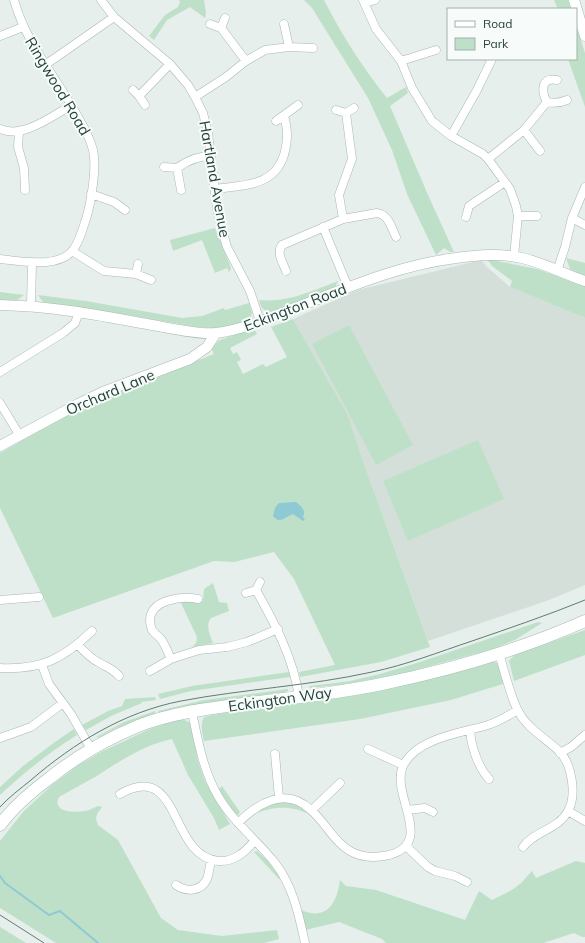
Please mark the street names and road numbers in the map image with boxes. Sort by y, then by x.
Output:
street label: Ringwood Road [21,33,95,139]
street label: Hartland Avenue [195,119,235,239]
street label: Eckington Road [241,279,349,335]
street label: Orchard Lane [63,365,157,419]
street label: Eckington Way [227,682,333,716]

